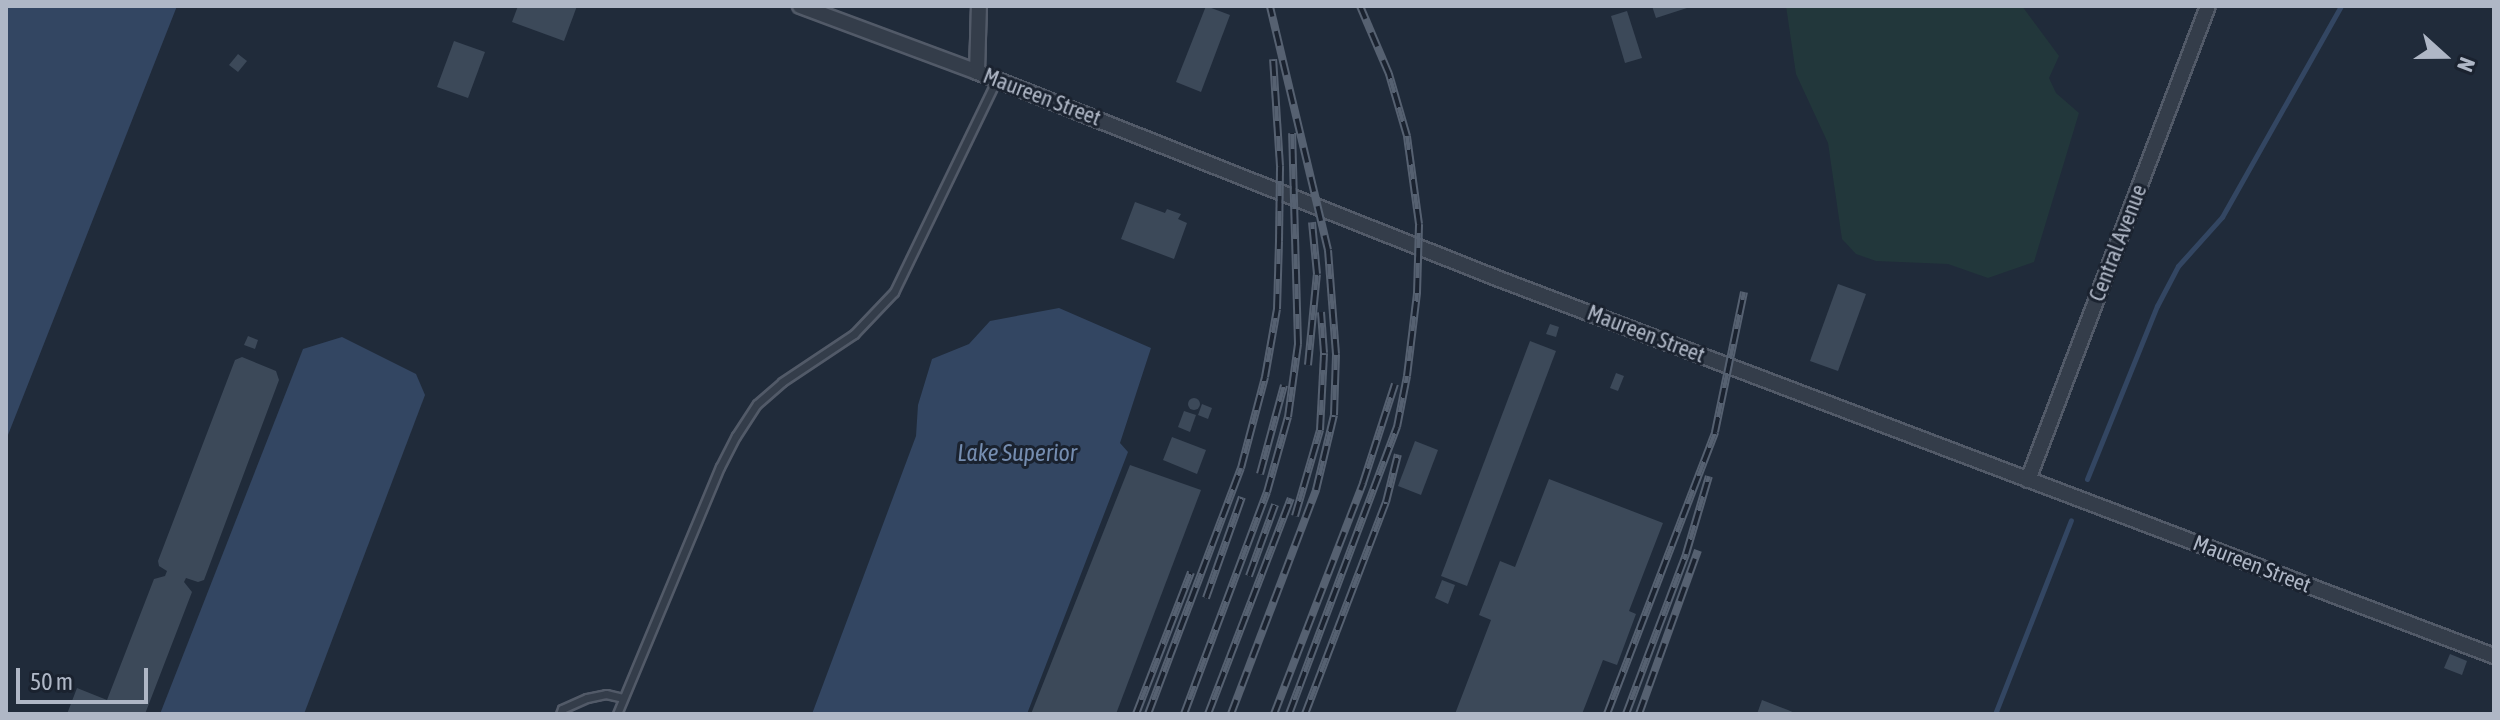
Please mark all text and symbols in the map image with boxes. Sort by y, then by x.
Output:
north arrow [2404,16,2484,96]
text: N [2452,54,2481,75]
street label: Maureen Street [979,62,1105,132]
street label: Central Avenue [2084,181,2152,305]
street label: Maureen Street [1583,299,1709,369]
water label: Lake Superior [957,439,1077,467]
street label: Maureen Street [2189,529,2315,599]
scale bar [20,652,152,702]
text: 50 m [30,668,73,695]

